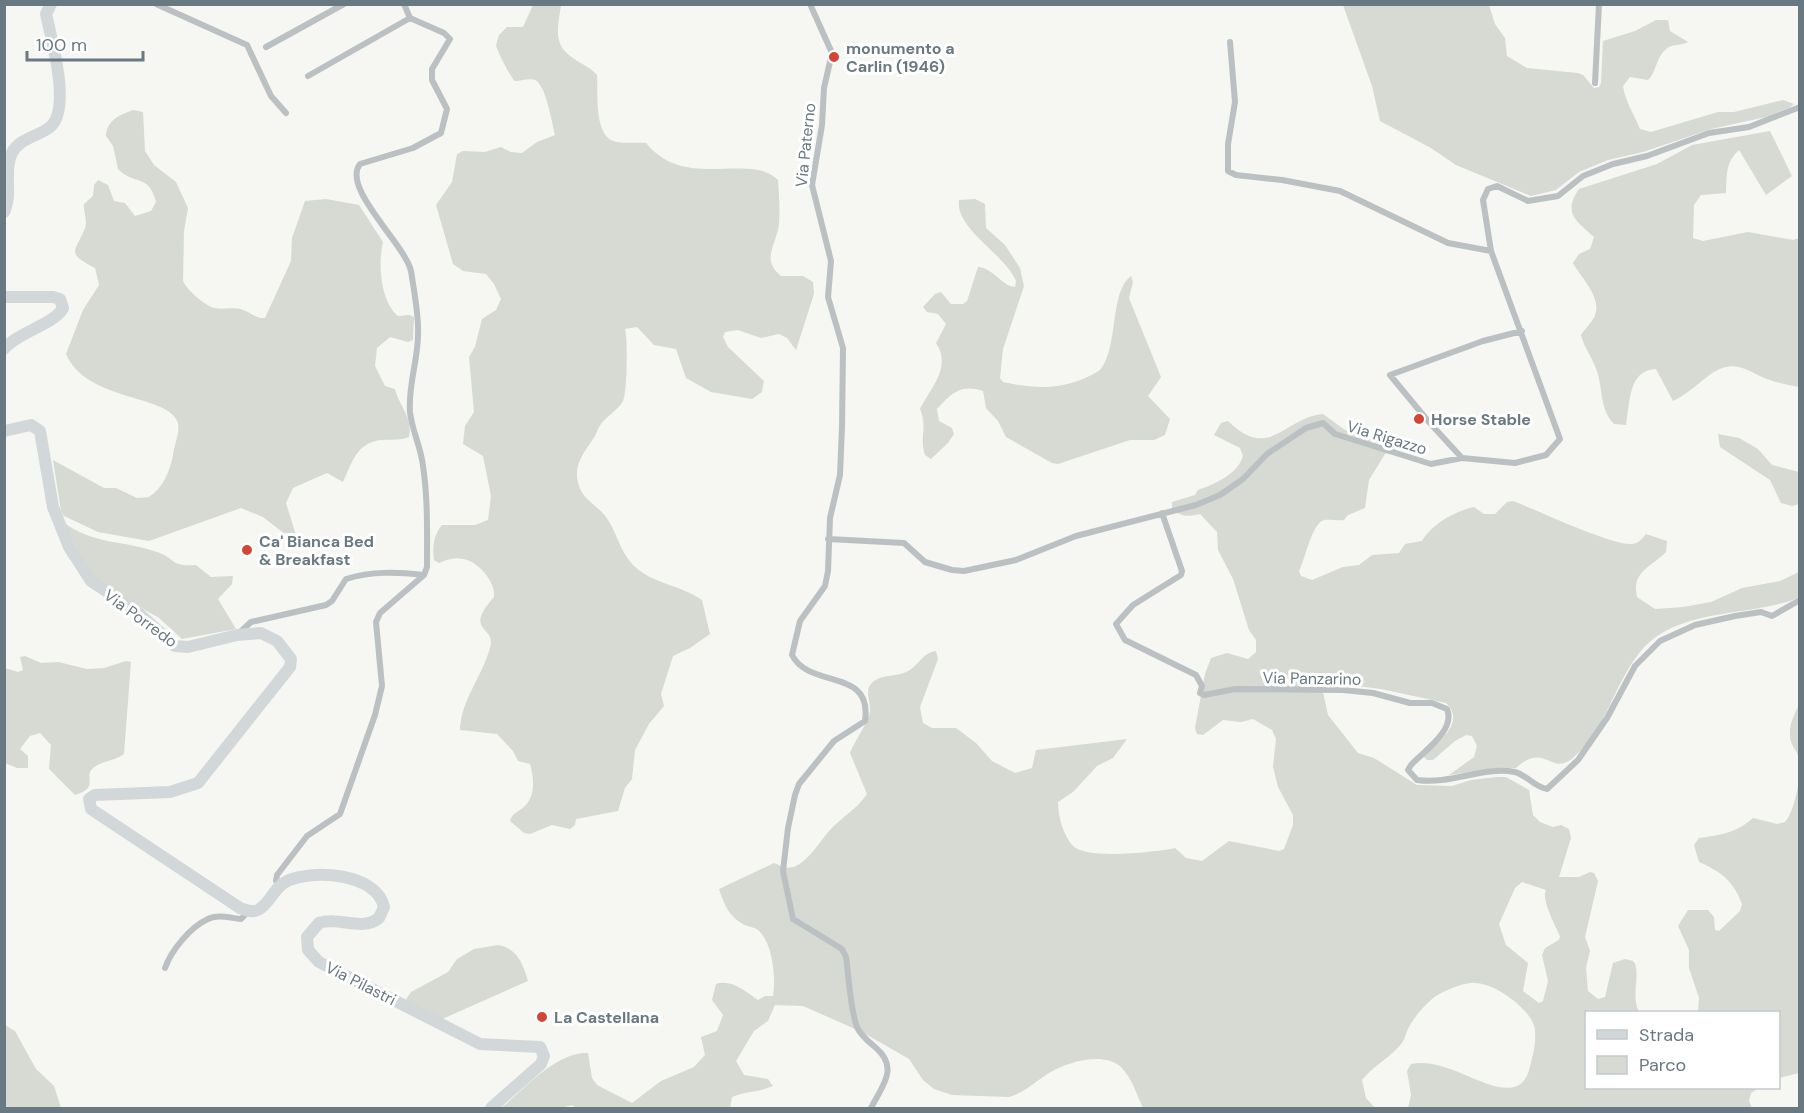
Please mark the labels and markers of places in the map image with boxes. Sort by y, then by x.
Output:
place label: monumento a Carlin (1946) [846,38,955,77]
marker: monumento a Carlin (1946) [827,50,841,64]
place label: Horse Stable [1431,409,1531,430]
marker: Horse Stable [1412,412,1426,426]
place label: Ca' Bianca Bed & Breakfast [259,531,374,570]
marker: Ca' Bianca Bed & Breakfast [240,543,254,557]
place label: La Castellana [554,1007,659,1028]
marker: La Castellana [535,1010,549,1024]

